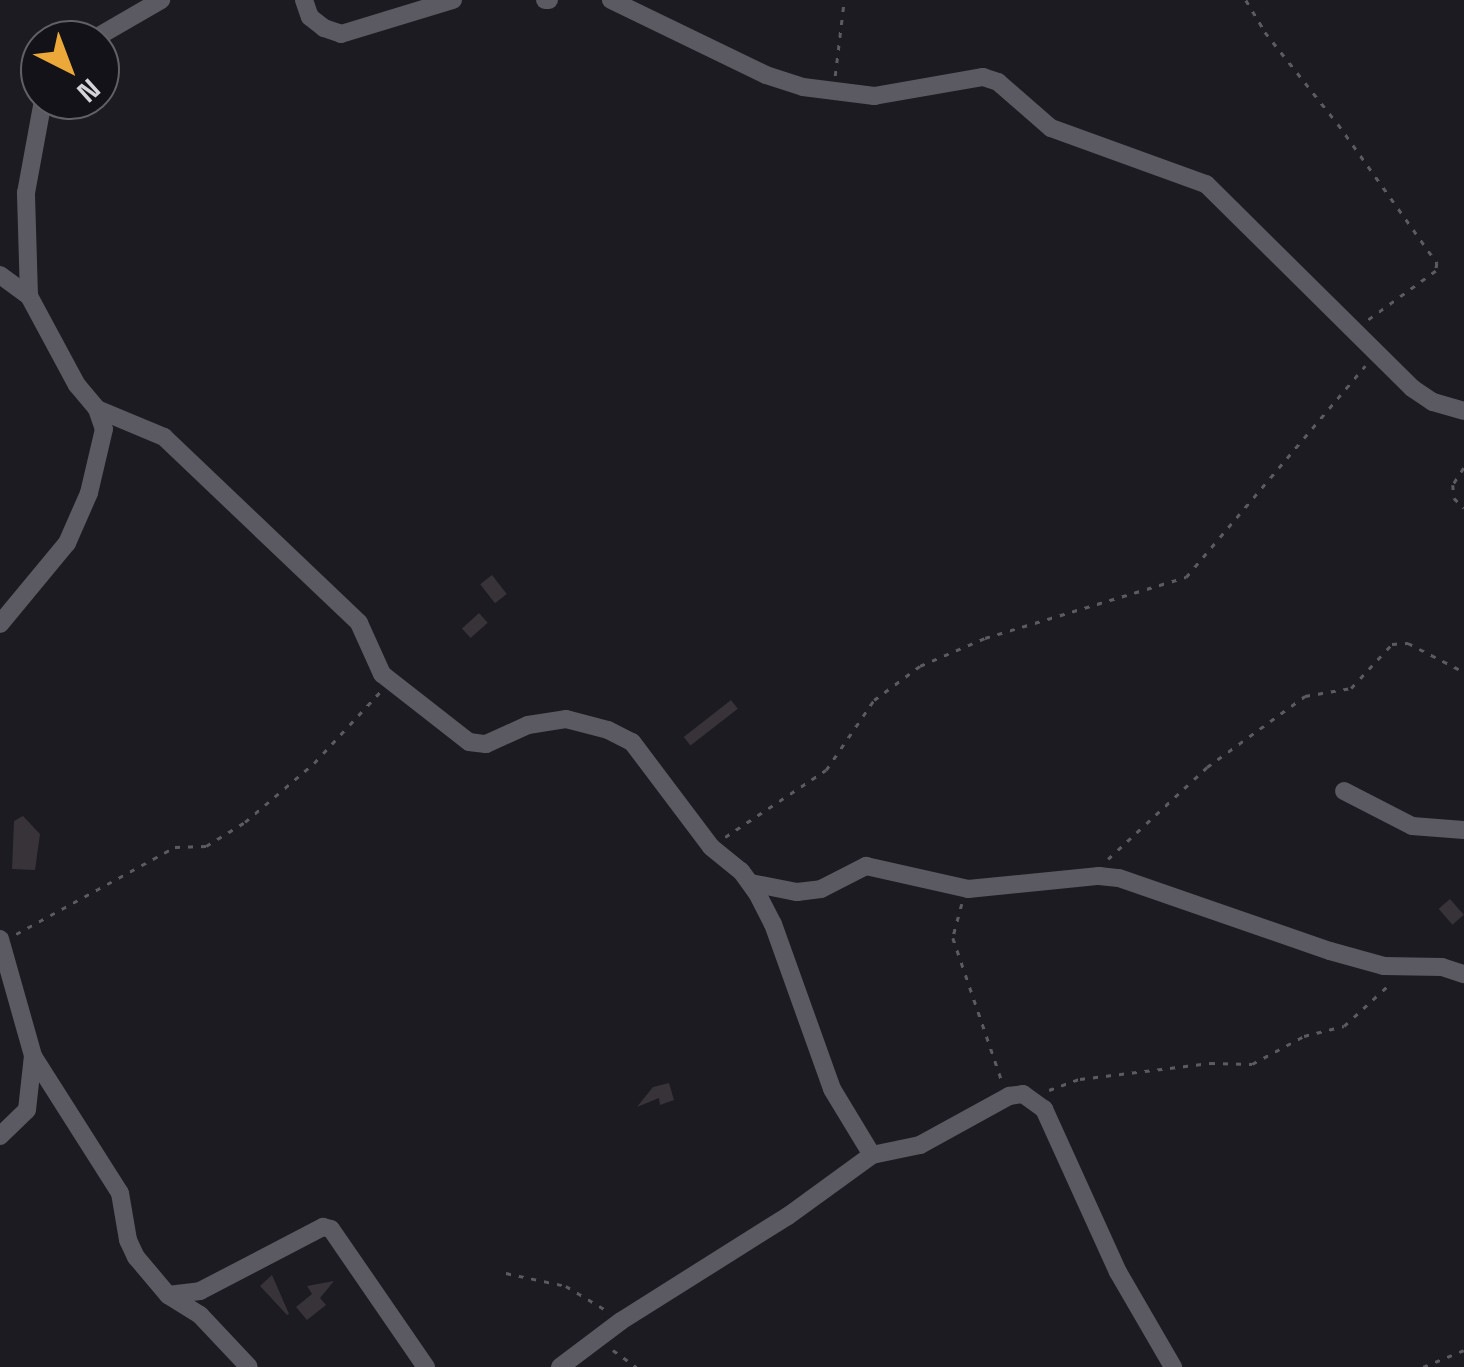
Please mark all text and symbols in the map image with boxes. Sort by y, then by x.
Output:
north arrow [20,20,120,120]
text: N [70,71,108,110]

